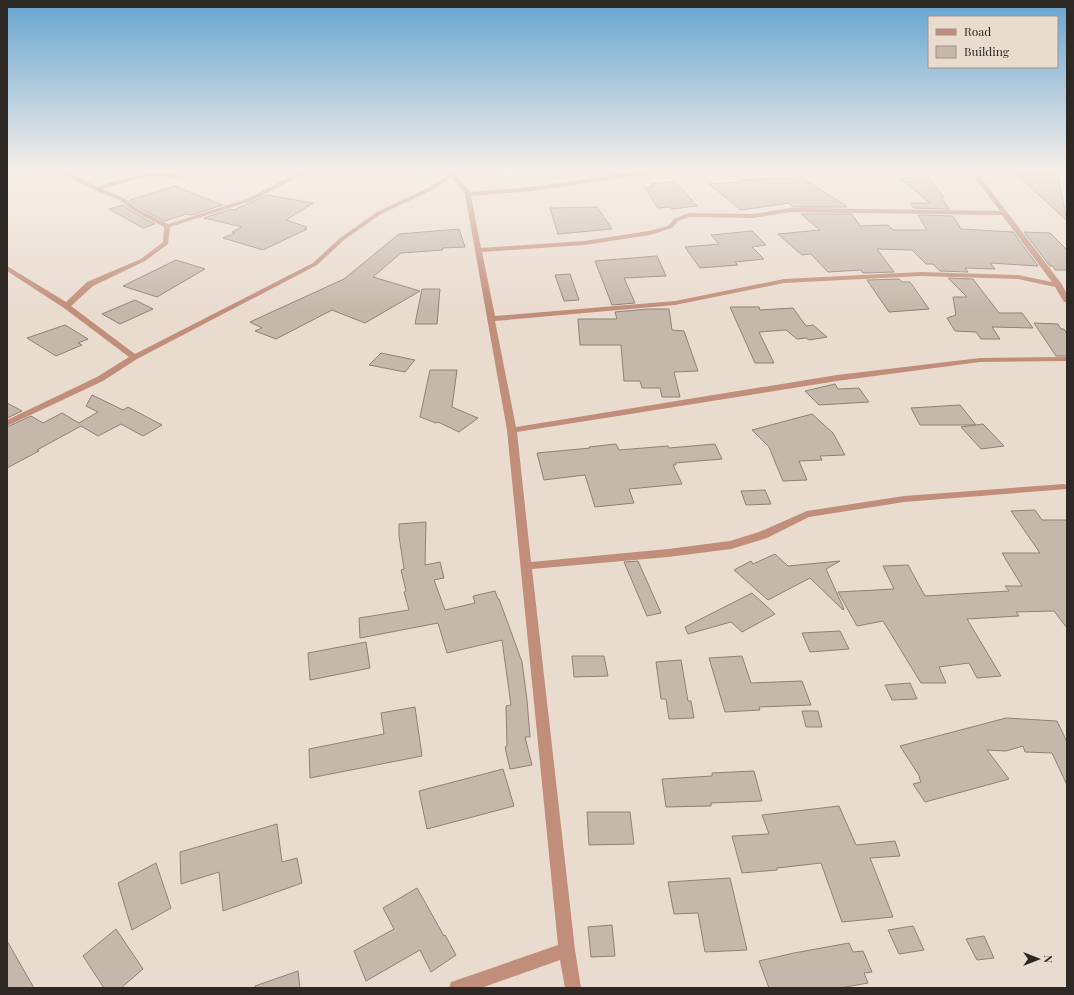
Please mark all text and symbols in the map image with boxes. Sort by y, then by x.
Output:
legend [928,16,1058,68]
text: Road [964,23,991,39]
text: Building [964,43,1010,59]
north arrow [1018,939,1058,979]
text: N [1041,955,1056,963]

